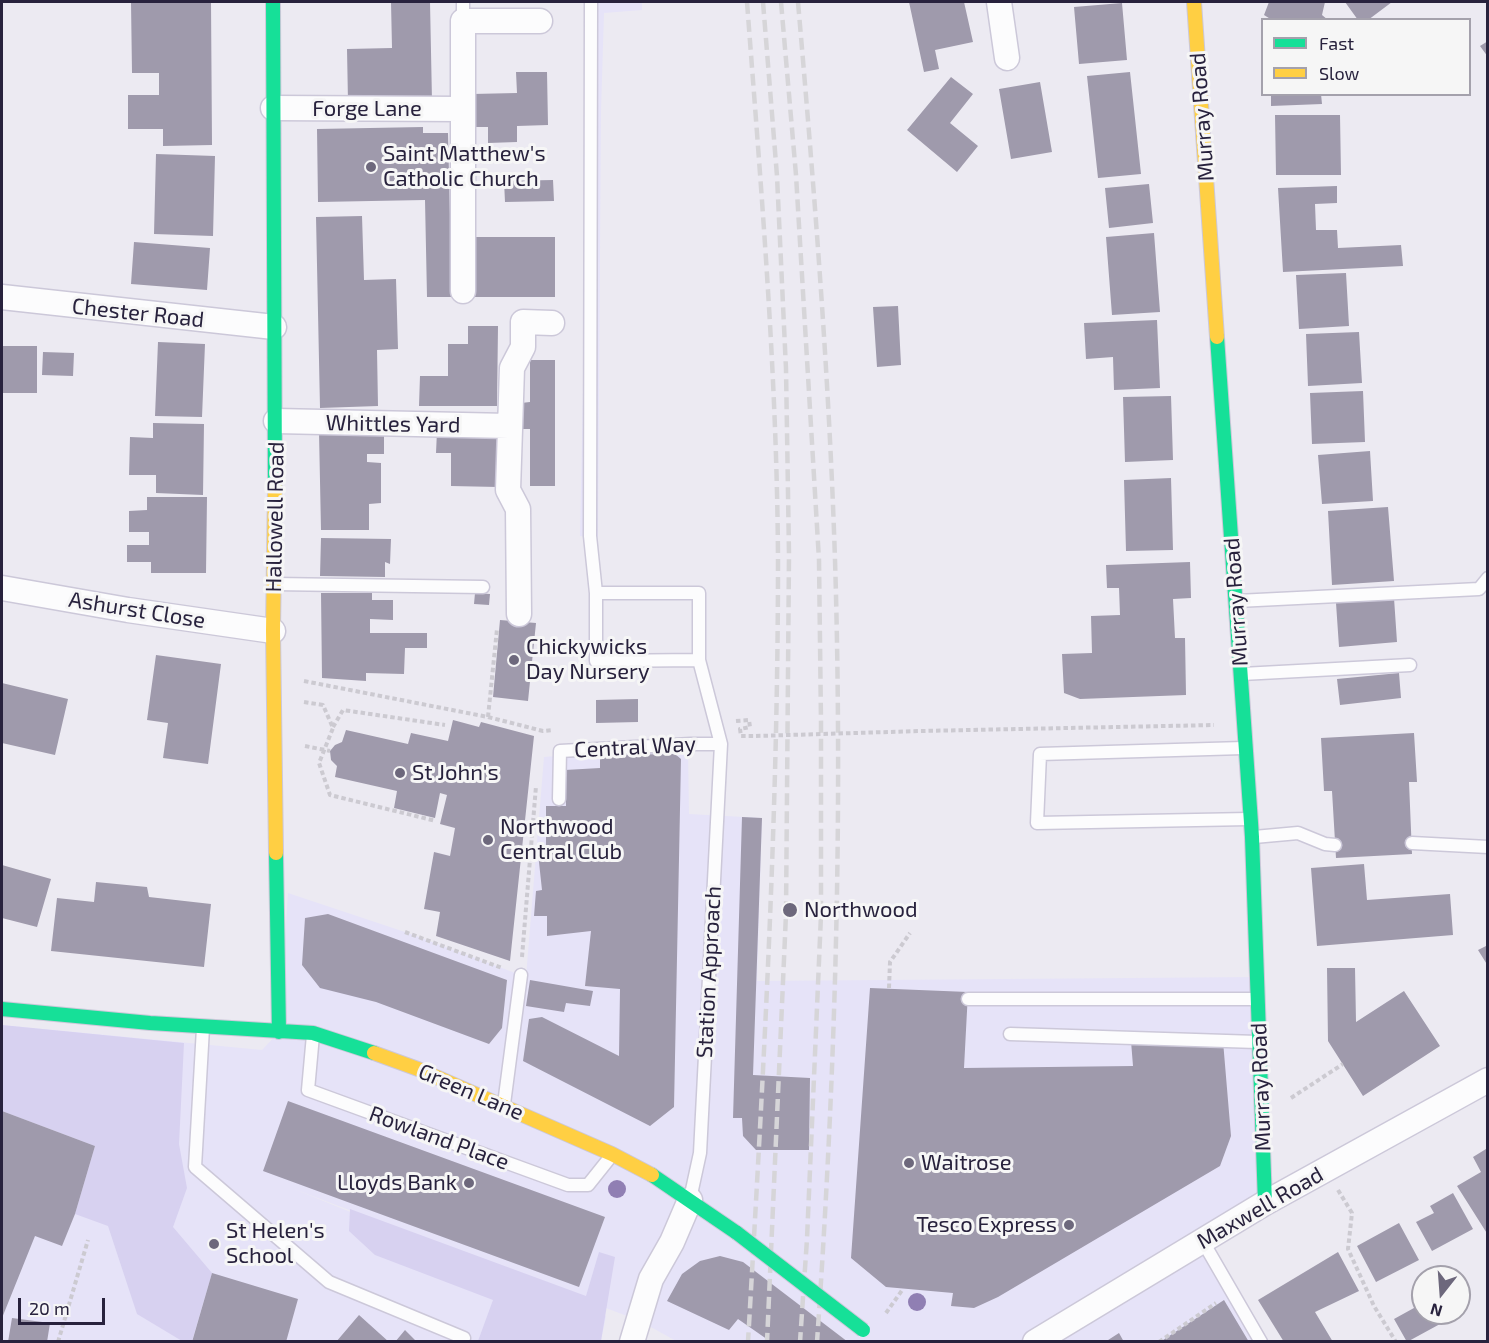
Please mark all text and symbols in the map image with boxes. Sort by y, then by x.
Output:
legend [1261,18,1471,96]
text: Fast [1319,32,1354,54]
street label: Murray Road [1184,52,1220,182]
text: Slow [1319,62,1359,84]
street label: Forge Lane [312,96,422,122]
place label: Saint Matthew's Catholic Church [383,141,546,192]
marker: Saint Matthew's Catholic Church [364,160,378,174]
street label: Chester Road [71,293,205,333]
street label: Whittles Yard [325,410,461,438]
street label: Hallowell Road [260,441,290,593]
street label: Murray Road [1218,537,1254,667]
street label: Ashurst Close [67,586,207,634]
place label: Chickywicks Day Nursery [526,634,650,686]
marker: Chickywicks Day Nursery [507,653,521,667]
street label: Central Way [573,731,697,763]
place label: St John's [412,760,499,786]
marker: St John's [393,766,407,780]
place label: Northwood Central Club [500,814,622,866]
marker: Northwood Central Club [481,833,495,847]
street label: Station Approach [691,885,727,1059]
place label: Northwood [804,897,918,923]
marker: Northwood [781,901,799,919]
street label: Murray Road [1246,1022,1276,1152]
street label: Green Lane [414,1058,528,1126]
street label: Rowland Place [365,1100,513,1176]
place label: Waitrose [921,1150,1012,1176]
marker: Waitrose [902,1156,916,1170]
street label: Maxwell Road [1192,1161,1328,1255]
place label: Lloyds Bank [337,1170,457,1196]
marker: Lloyds Bank [462,1176,476,1190]
place label: Tesco Express [916,1212,1057,1238]
place label: St Helen's School [226,1218,325,1270]
marker: Tesco Express [1062,1218,1076,1232]
marker: St Helen's School [207,1237,221,1251]
north arrow [1411,1265,1471,1325]
scale bar [21,1286,108,1324]
text: 20 m [29,1297,70,1319]
text: N [1428,1300,1444,1322]

